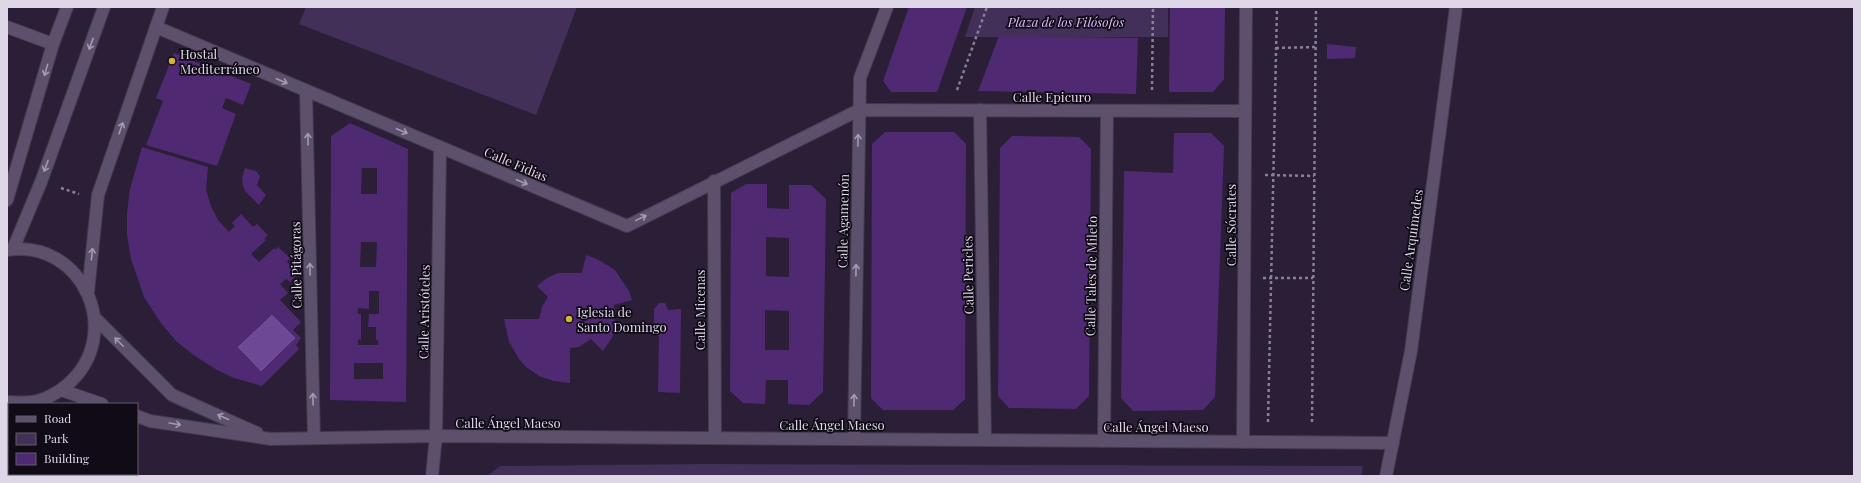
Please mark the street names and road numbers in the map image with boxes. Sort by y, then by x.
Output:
street label: Calle Epicuro [1013,88,1091,105]
street label: Calle Fidias [482,143,551,185]
street label: Calle Agamenón [833,173,852,268]
street label: Calle Sócrates [1222,184,1239,266]
street label: Calle Arquímedes [1395,188,1426,292]
street label: Calle Tales de Mileto [1081,216,1100,336]
street label: Calle Pitágoras [286,221,305,309]
street label: Calle Pericles [958,235,977,314]
street label: Calle Aristóteles [414,264,433,359]
street label: Calle Micenas [691,270,708,350]
street label: Calle Ángel Maeso [455,414,561,431]
street label: Calle Ángel Maeso [779,416,885,433]
street label: Calle Ángel Maeso [1103,418,1209,435]

